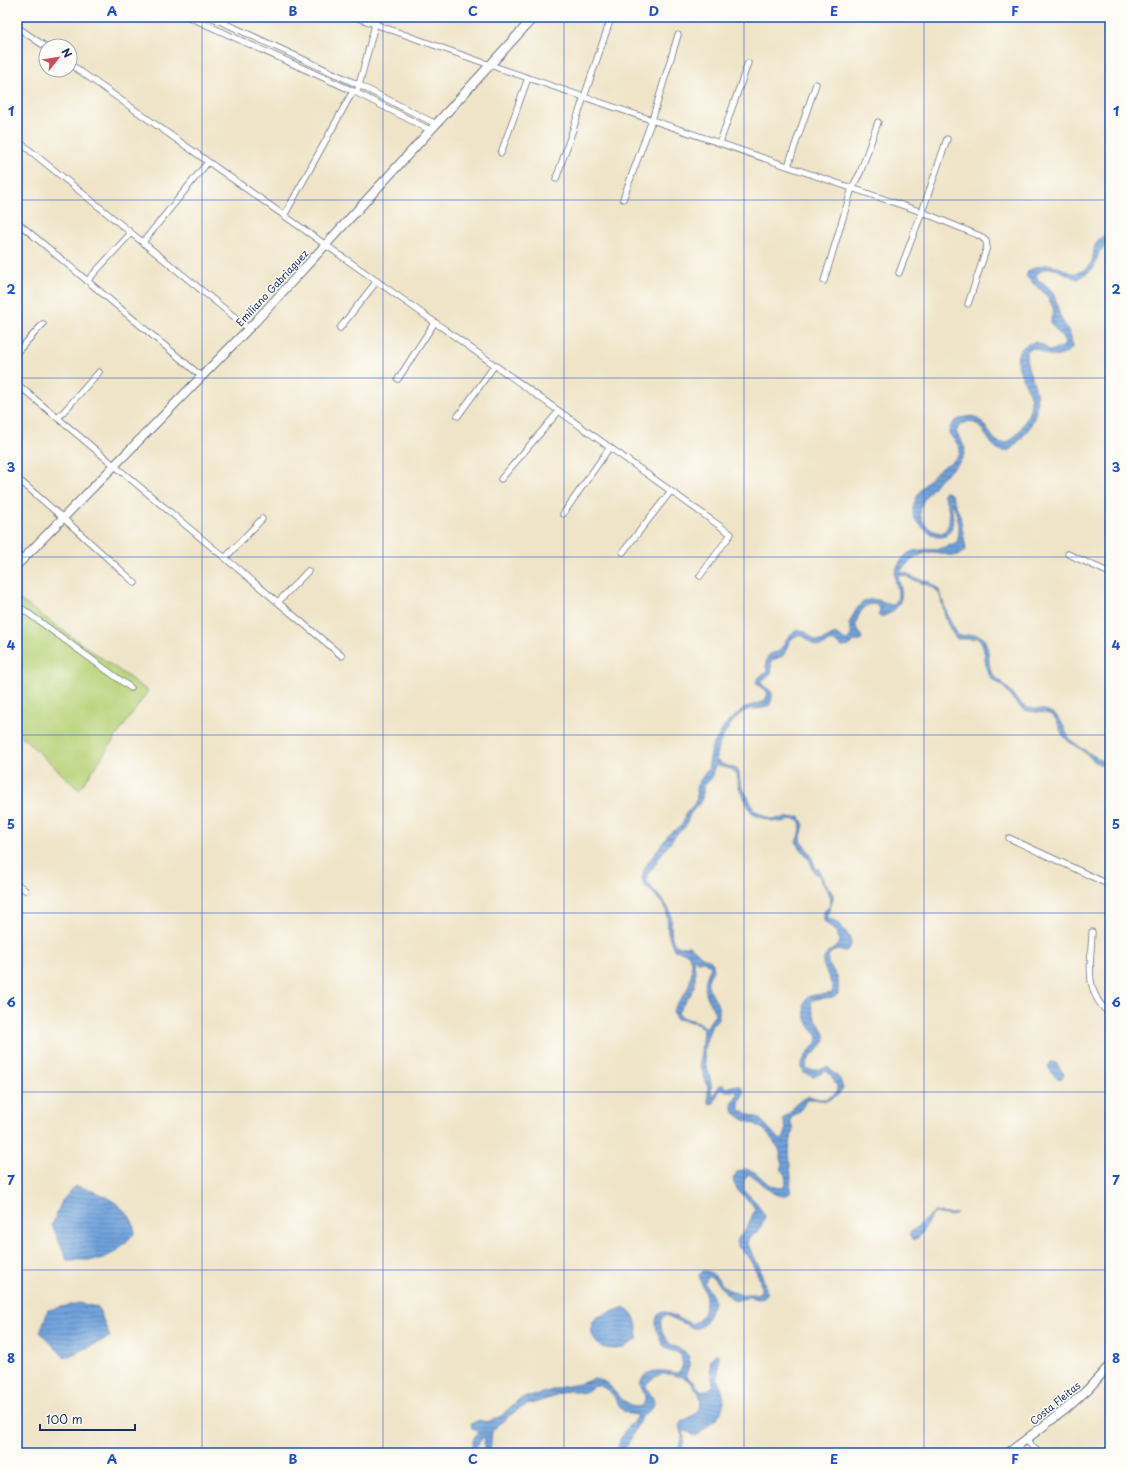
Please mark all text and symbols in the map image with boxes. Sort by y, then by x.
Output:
text: A [107,1,117,20]
text: B [289,1,298,20]
text: C [468,1,478,20]
text: D [649,1,659,20]
text: E [830,1,838,20]
text: F [1011,1,1019,20]
north arrow [38,38,78,78]
text: N [58,45,77,61]
text: 1 [8,101,14,120]
text: 1 [1113,101,1119,120]
street label: Emiliano Gabriaguez [232,246,311,329]
text: 2 [6,279,16,298]
text: 2 [1111,279,1121,298]
text: 3 [7,457,16,476]
text: 3 [1112,457,1121,476]
text: 4 [7,635,16,654]
text: 4 [1112,635,1121,654]
text: 5 [7,814,15,833]
text: 5 [1112,814,1120,833]
text: 6 [6,992,16,1011]
text: 6 [1111,992,1121,1011]
text: 7 [7,1170,15,1189]
text: 7 [1112,1170,1120,1189]
text: 8 [7,1348,15,1367]
text: 8 [1112,1348,1120,1367]
street label: Costa Fleitas [1026,1377,1084,1428]
scale bar [40,1406,135,1432]
text: 100 m [46,1410,83,1428]
text: A [107,1449,117,1468]
text: B [289,1449,298,1468]
text: C [468,1449,478,1468]
text: D [649,1449,659,1468]
text: E [830,1449,838,1468]
text: F [1011,1449,1019,1468]

